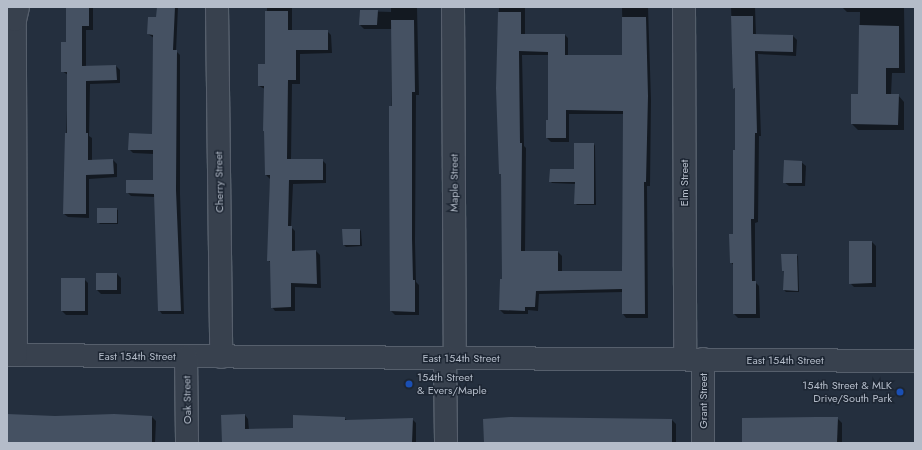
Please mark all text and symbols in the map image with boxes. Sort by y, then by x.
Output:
street label: Cherry Street [212,151,226,213]
street label: Maple Street [447,154,461,212]
street label: Elm Street [677,160,691,206]
street label: East 154th Street [98,349,176,363]
street label: East 154th Street [422,351,500,365]
street label: East 154th Street [746,353,824,367]
place label: 154th Street & Evers/Maple [417,371,487,397]
street label: Grant Street [696,373,710,429]
street label: Oak Street [180,376,194,424]
marker: 154th Street & Evers/Maple [404,379,414,389]
place label: 154th Street & MLK Drive/South Park [802,379,892,405]
marker: 154th Street & MLK Drive/South Park [895,387,905,397]

